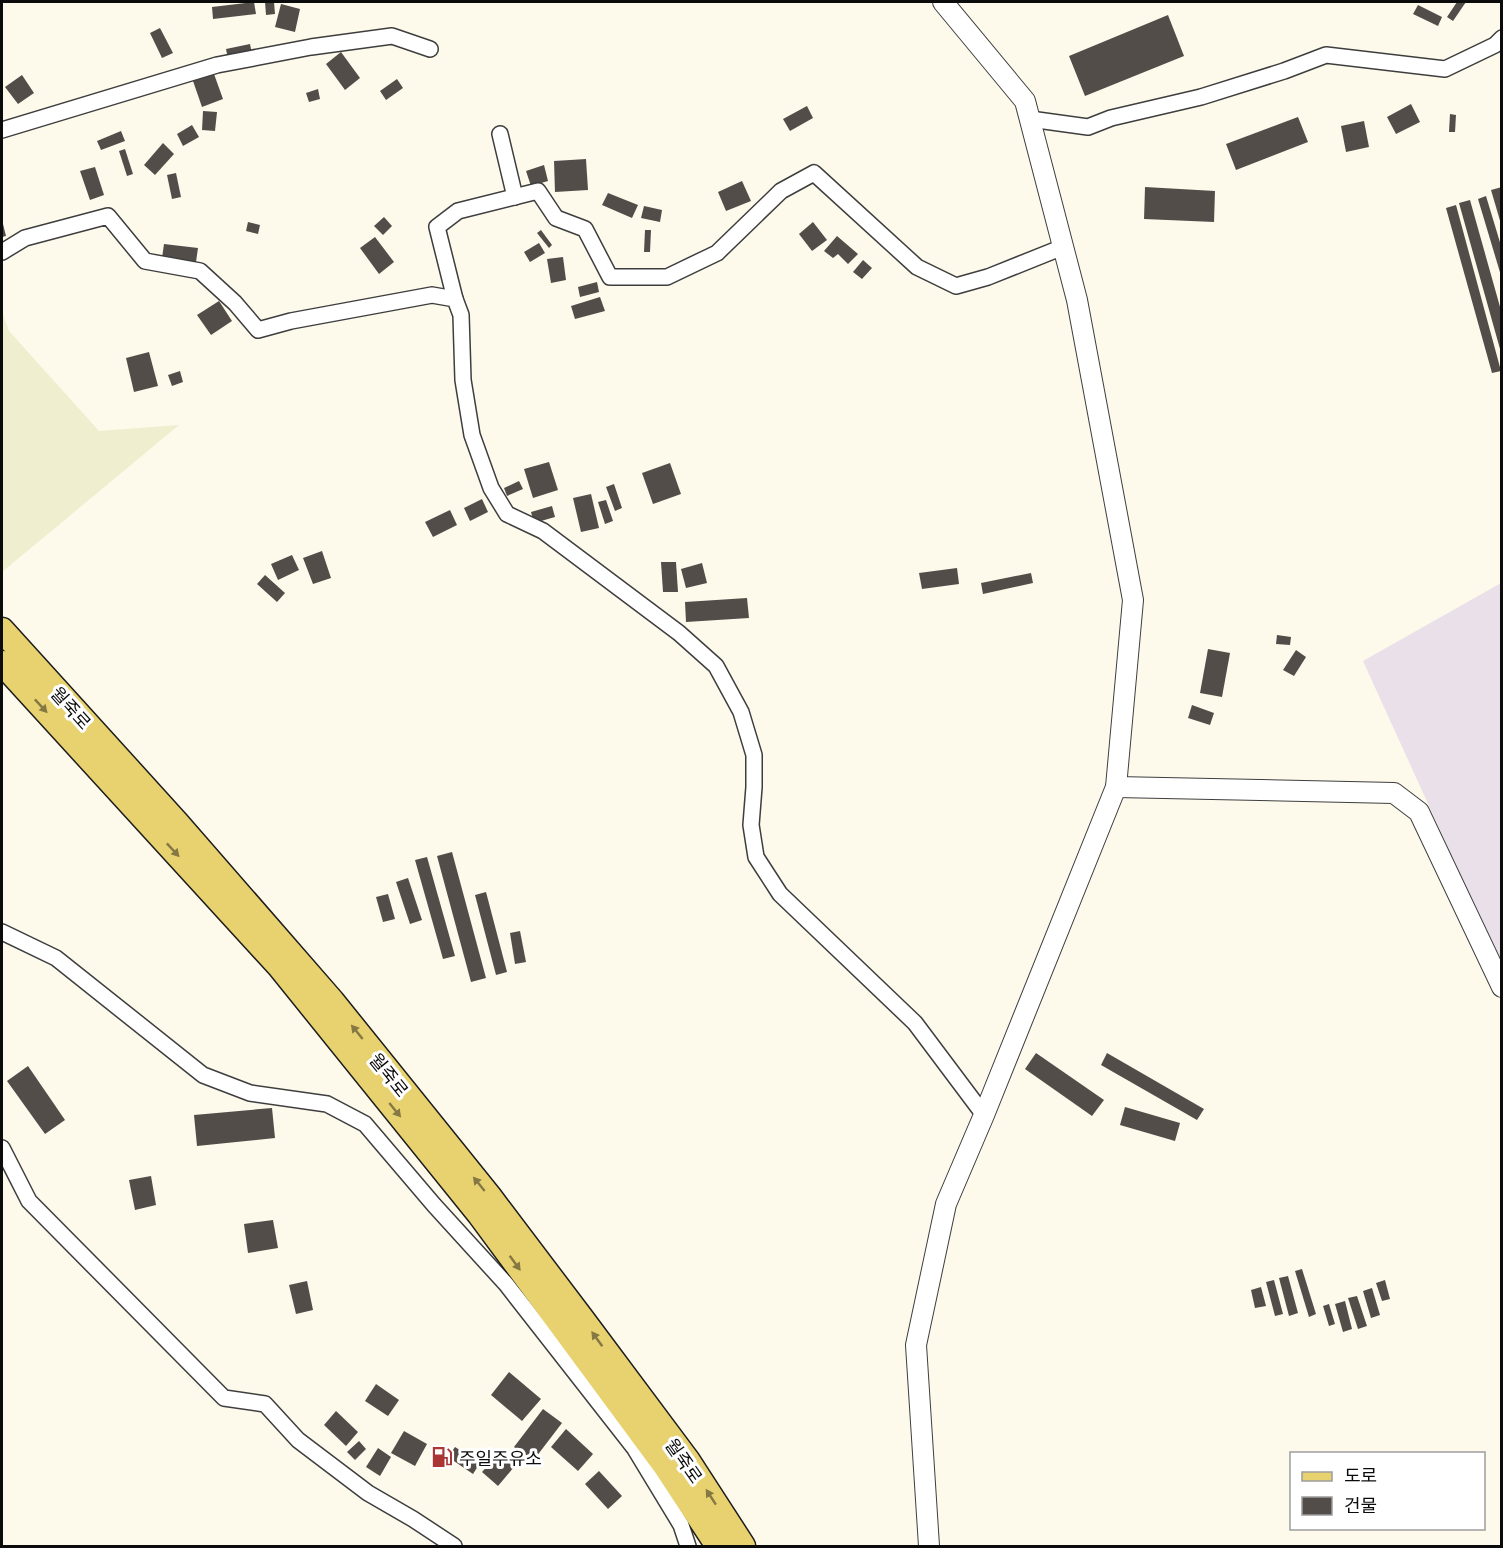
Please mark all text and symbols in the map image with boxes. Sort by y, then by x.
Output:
street label: 월죽로 [46,680,98,734]
one-way arrow [34,698,47,713]
one-way arrow [166,842,179,857]
one-way arrow [351,1025,364,1040]
street label: 월죽로 [364,1047,416,1101]
one-way arrow [388,1102,401,1117]
one-way arrow [473,1177,486,1192]
one-way arrow [509,1255,522,1271]
one-way arrow [592,1332,604,1347]
street label: 월죽로 [660,1432,710,1488]
place label: 주일주유소 [459,1444,542,1470]
fuel station icon: 주일주유소 [430,1445,454,1469]
legend [1290,1452,1485,1530]
text: 도로 [1344,1461,1377,1487]
one-way arrow [705,1490,717,1506]
text: 건물 [1344,1491,1377,1517]

